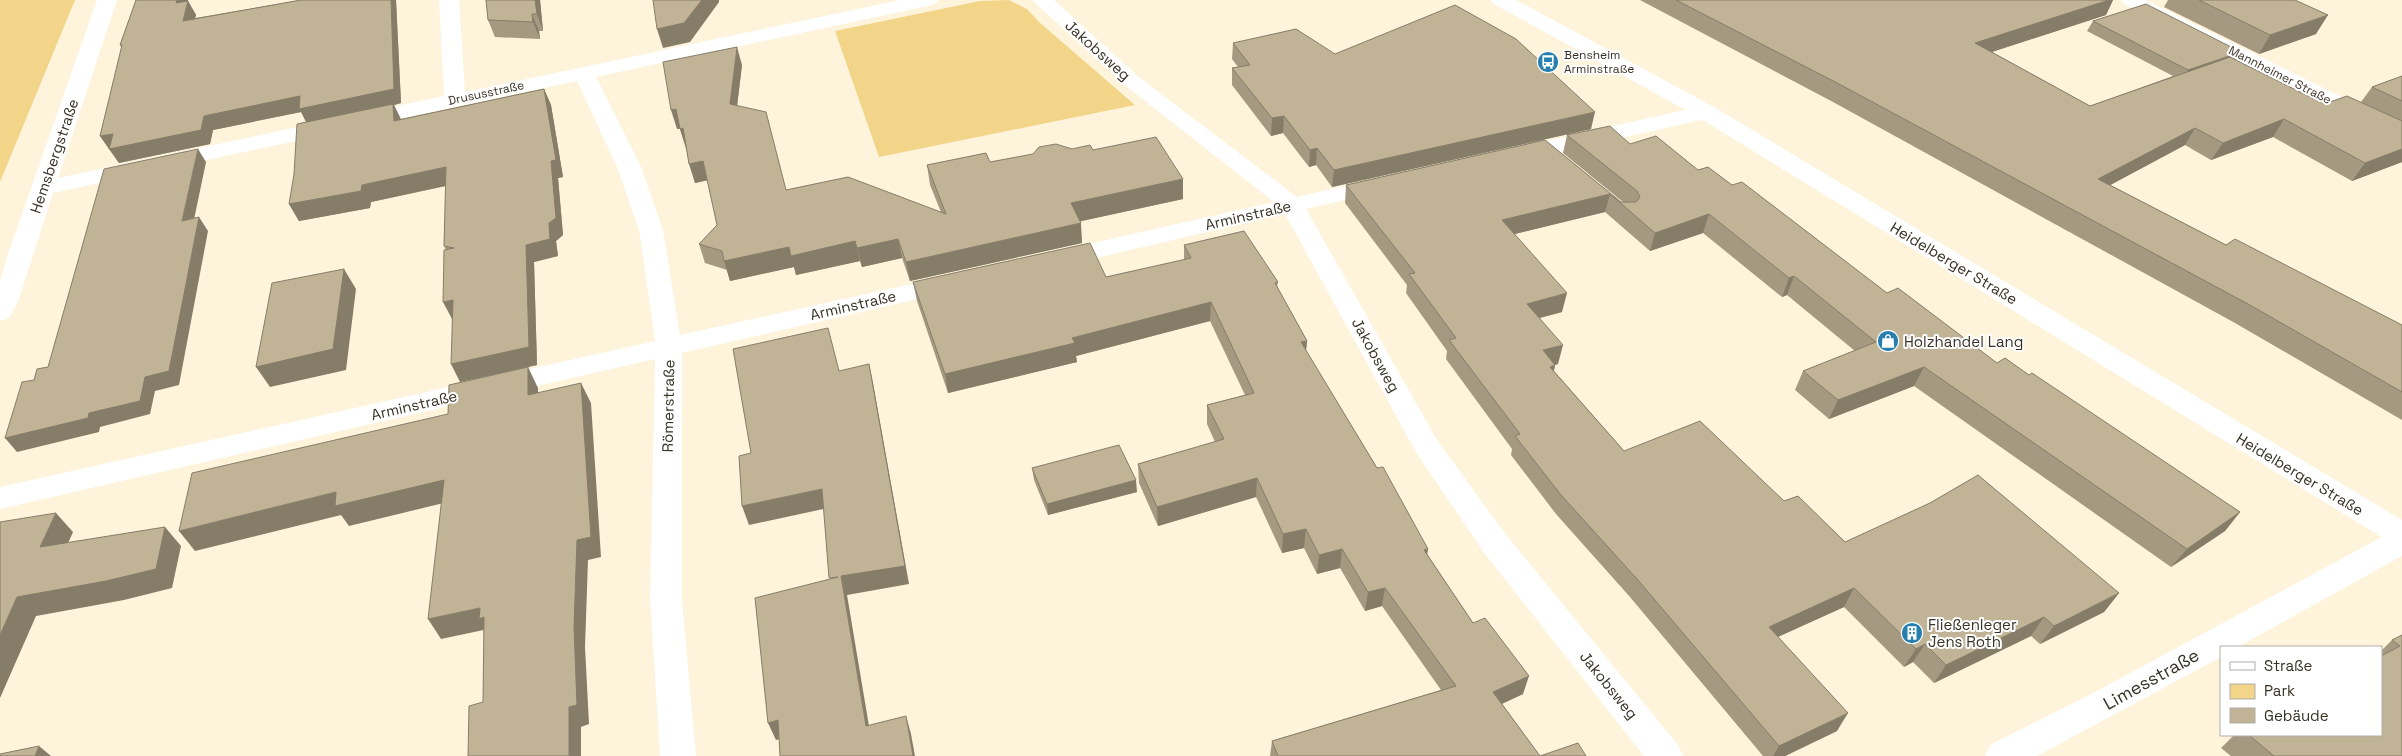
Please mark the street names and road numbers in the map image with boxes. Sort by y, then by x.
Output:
street label: Jakobsweg [1061,16,1135,84]
street label: Mannheimer Straße [2226,42,2334,108]
street label: Drususstraße [446,77,526,109]
street label: Hemsbergstraße [25,96,83,216]
street label: Arminstraße [1203,196,1293,234]
street label: Heidelberger Straße [1887,218,2021,309]
street label: Arminstraße [808,286,898,324]
street label: Jakobsweg [1348,315,1404,395]
street label: Römerstraße [658,359,678,453]
street label: Arminstraße [369,386,459,424]
street label: Heidelberger Straße [2233,429,2367,520]
street label: Limesstraße [2099,643,2203,715]
street label: Jakobsweg [1576,647,1642,723]

